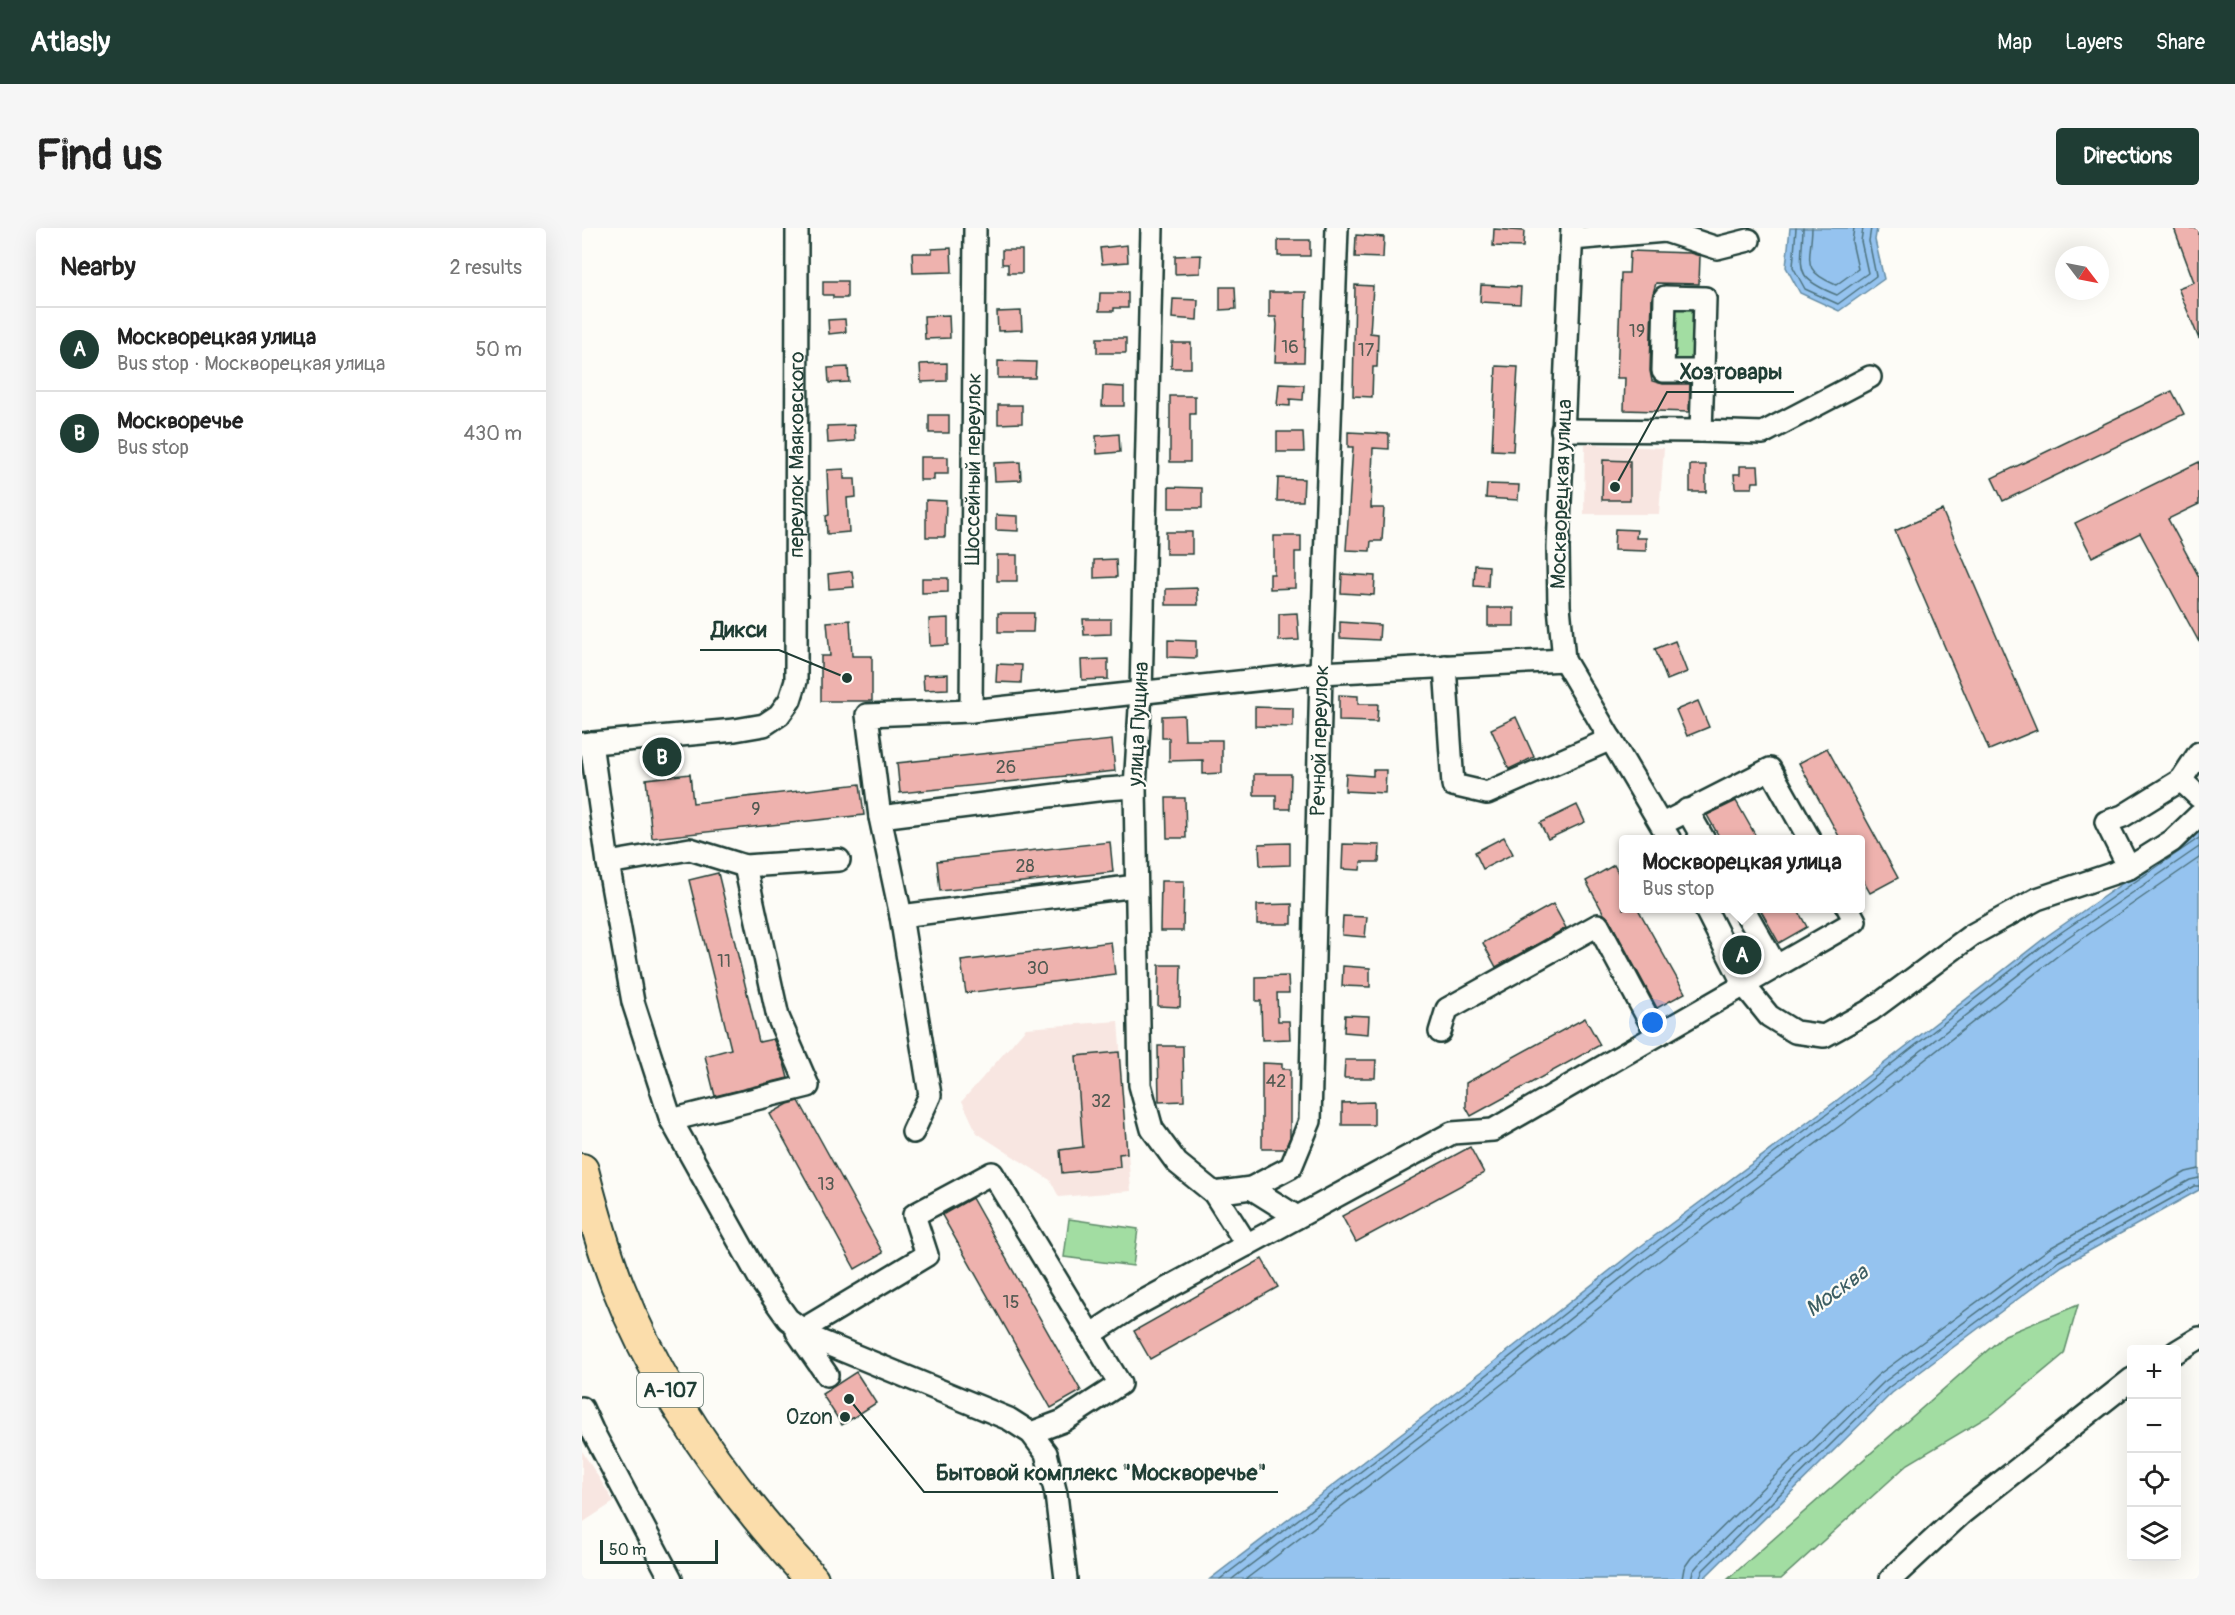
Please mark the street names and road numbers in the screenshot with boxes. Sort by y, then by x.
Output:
street label: переулок Маяковского [783,351,811,558]
street label: Шоссейный переулок [959,373,988,565]
street label: Москворецкая улица [1545,398,1578,590]
street label: улица Пущина [1122,661,1155,788]
street label: Речной переулок [1304,664,1335,816]
road number: А-107 [637,1373,703,1407]

